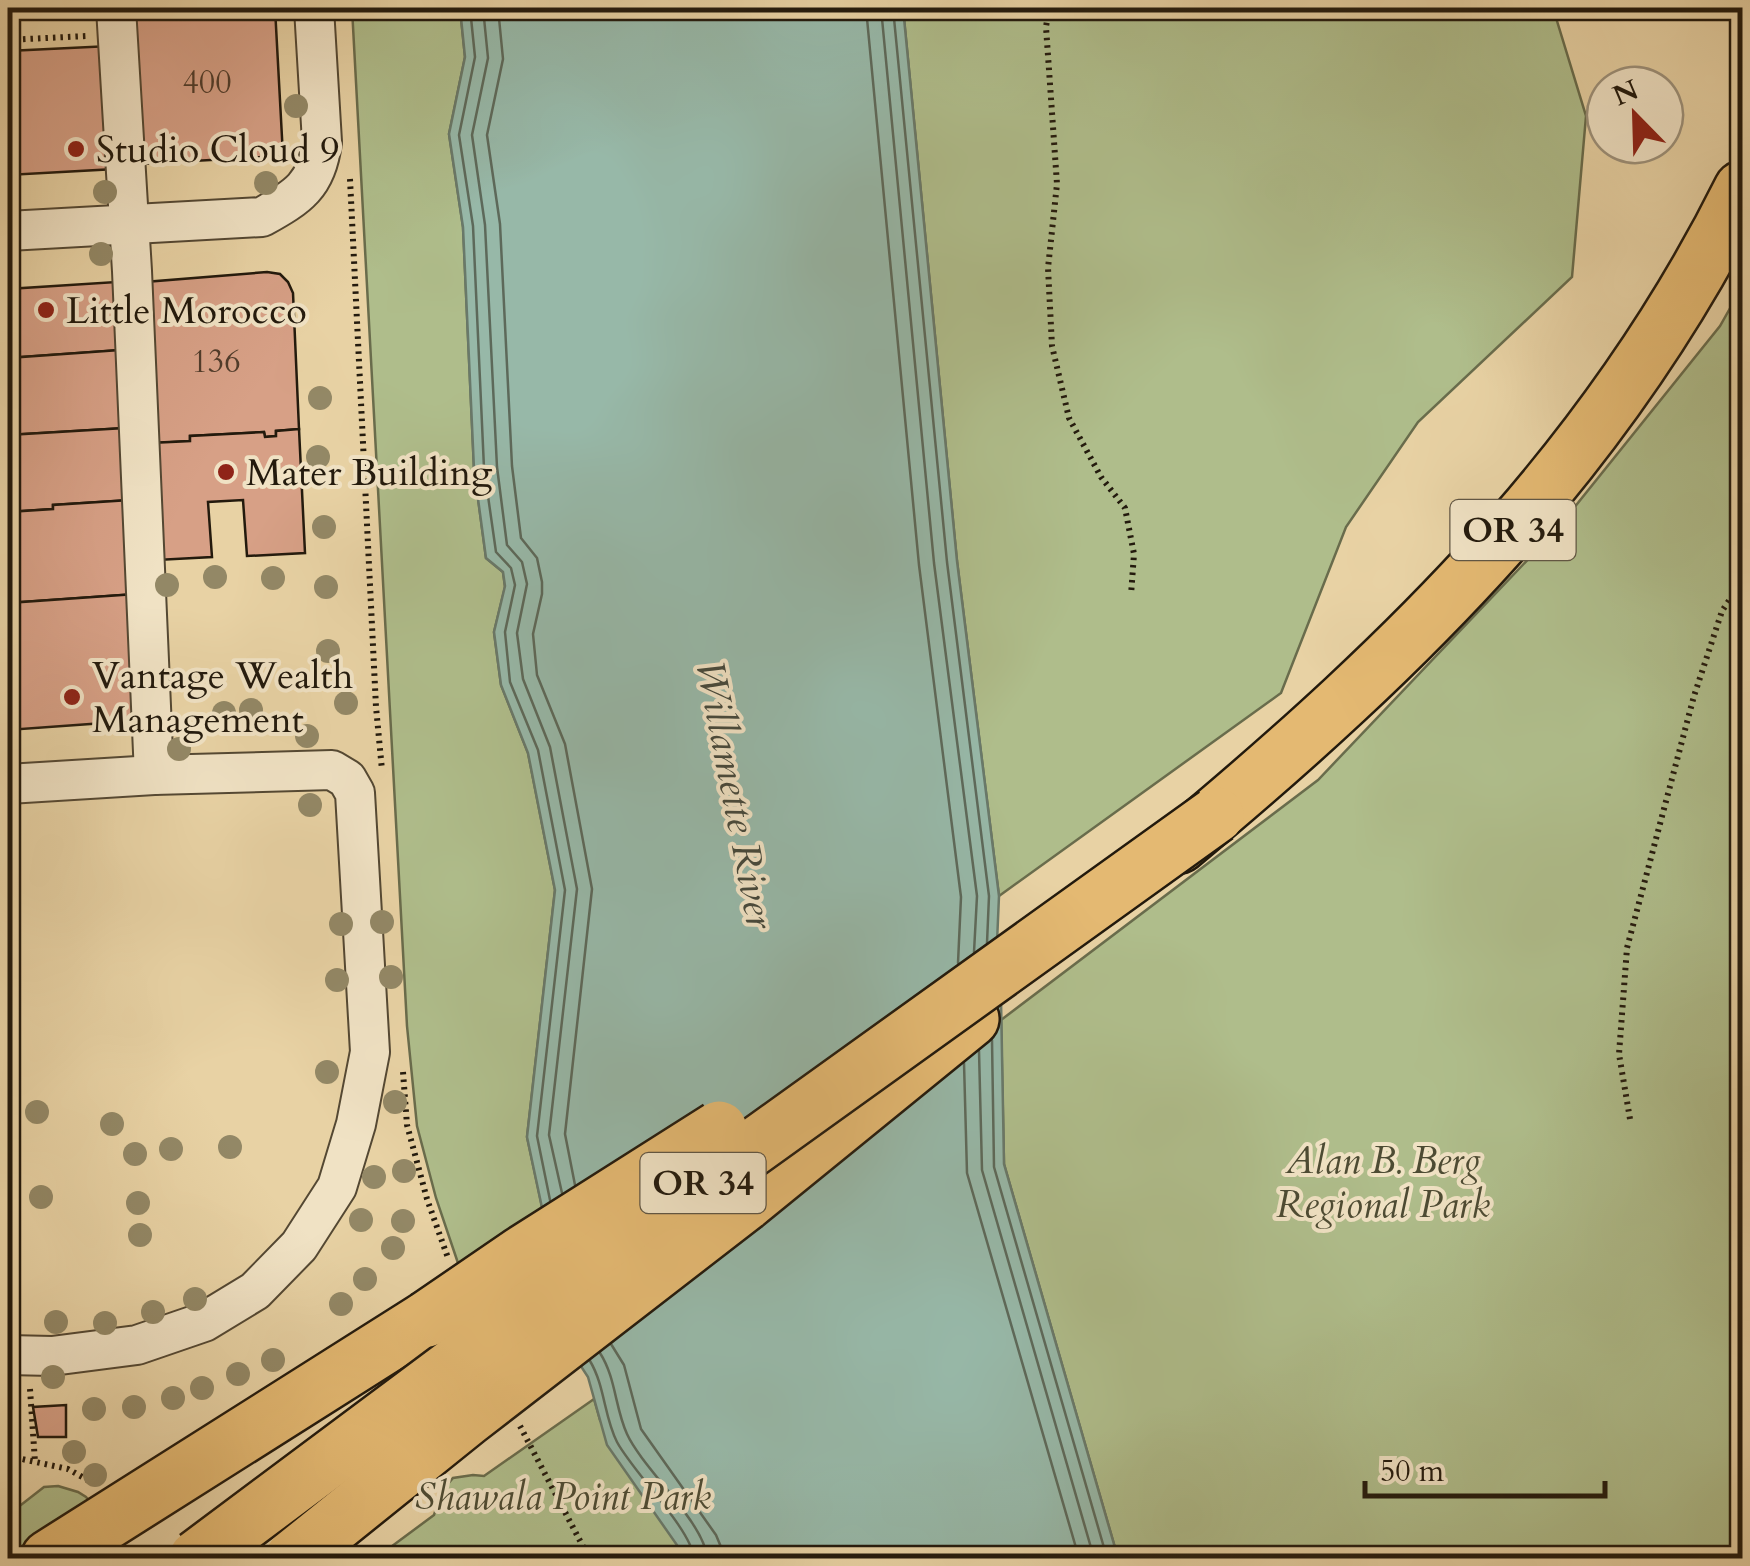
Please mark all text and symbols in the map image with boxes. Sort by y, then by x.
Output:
house number: 400 [182,61,232,105]
north arrow [1585,65,1685,165]
text: N [1607,71,1644,115]
place label: Studio Cloud 9 [96,124,340,176]
marker: Studio Cloud 9 [65,138,87,160]
place label: Little Morocco [66,285,307,337]
marker: Little Morocco [35,299,57,321]
house number: 136 [191,340,241,384]
place label: Mater Building [246,447,493,499]
marker: Mater Building [215,461,237,483]
road number: OR 34 [1450,500,1576,560]
place label: Vantage Wealth Management [92,650,353,746]
water label: Willamette River [682,655,788,935]
marker: Vantage Wealth Management [61,686,83,708]
park label: Alan B. Berg Regional Park [1276,1135,1490,1231]
road number: OR 34 [640,1153,766,1213]
scale bar [1365,1436,1605,1498]
text: 50 m [1380,1451,1445,1492]
park label: Shawala Point Park [415,1471,711,1523]

